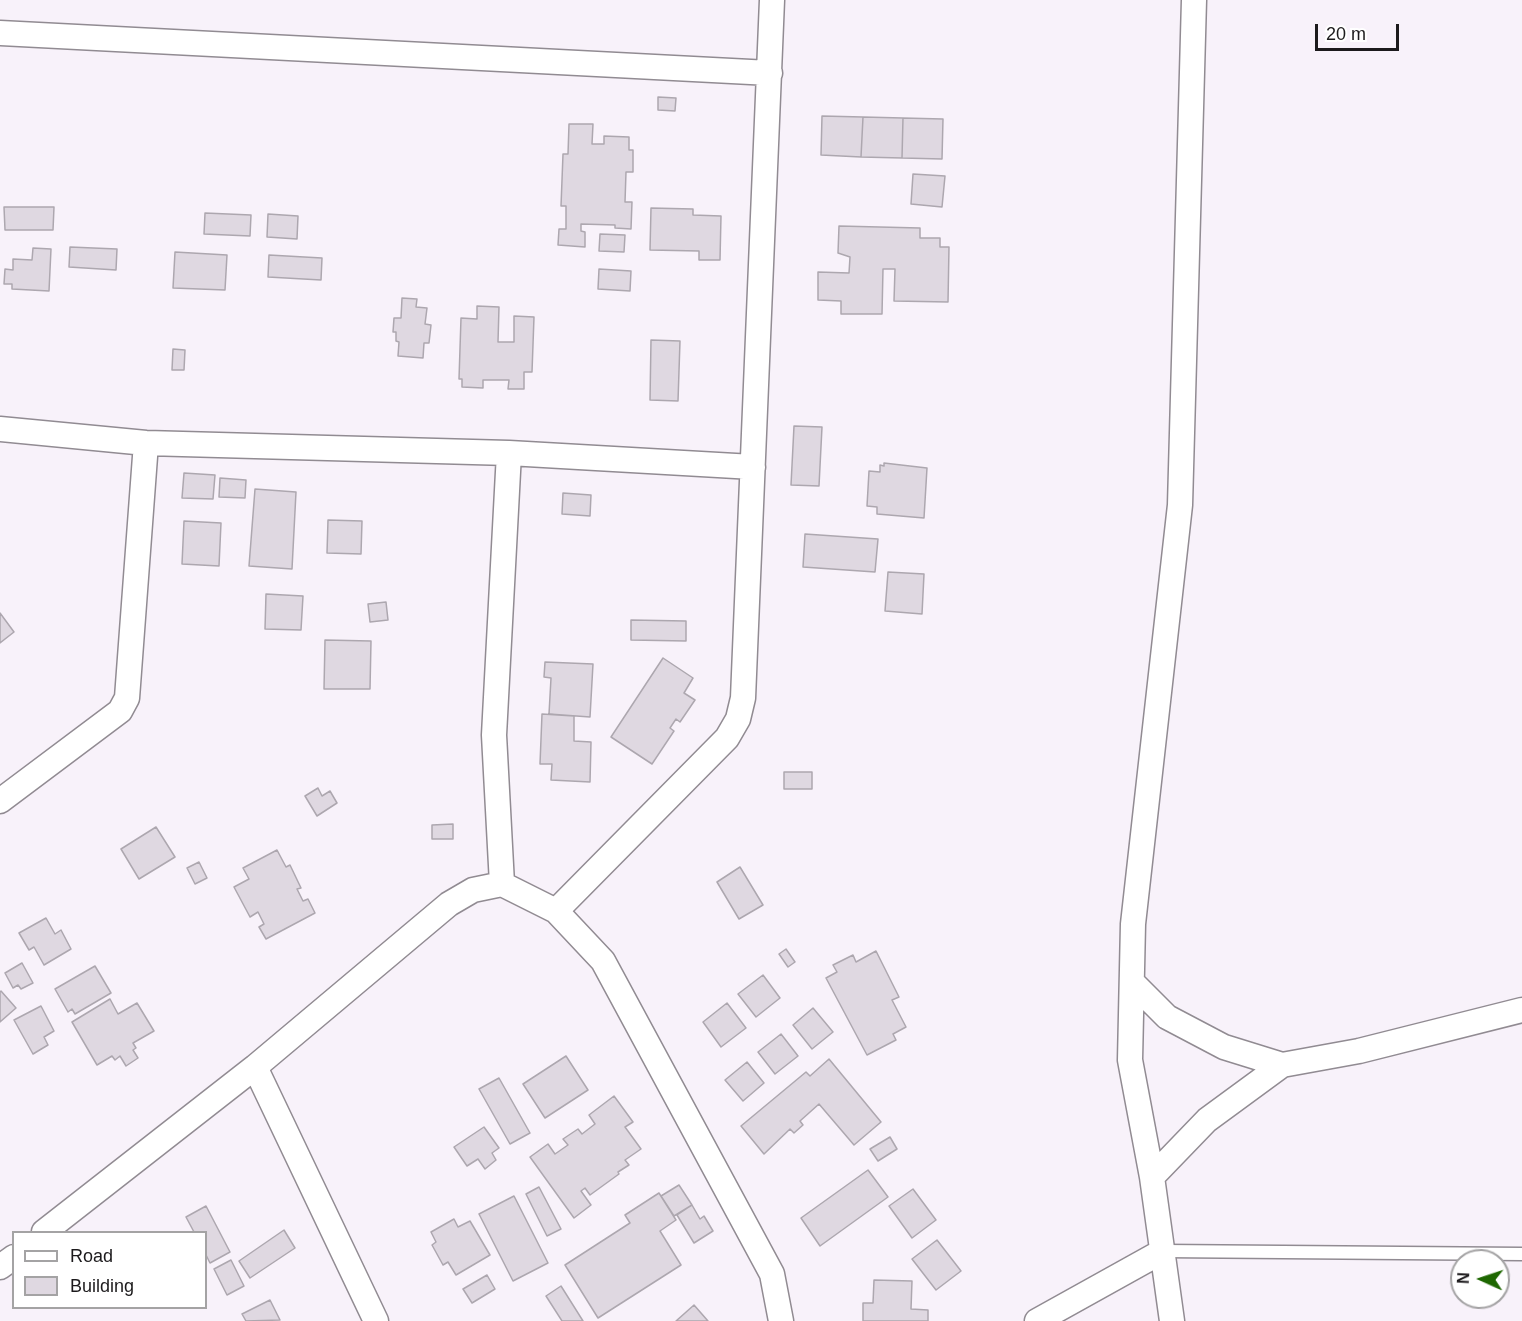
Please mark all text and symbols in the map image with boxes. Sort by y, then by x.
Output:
scale bar [1318,12,1402,50]
text: 20 m [1326,24,1366,44]
legend [12,1231,207,1309]
text: Road [70,1246,113,1266]
north arrow [1450,1249,1510,1309]
text: N [1455,1272,1472,1284]
text: Building [70,1276,134,1296]

